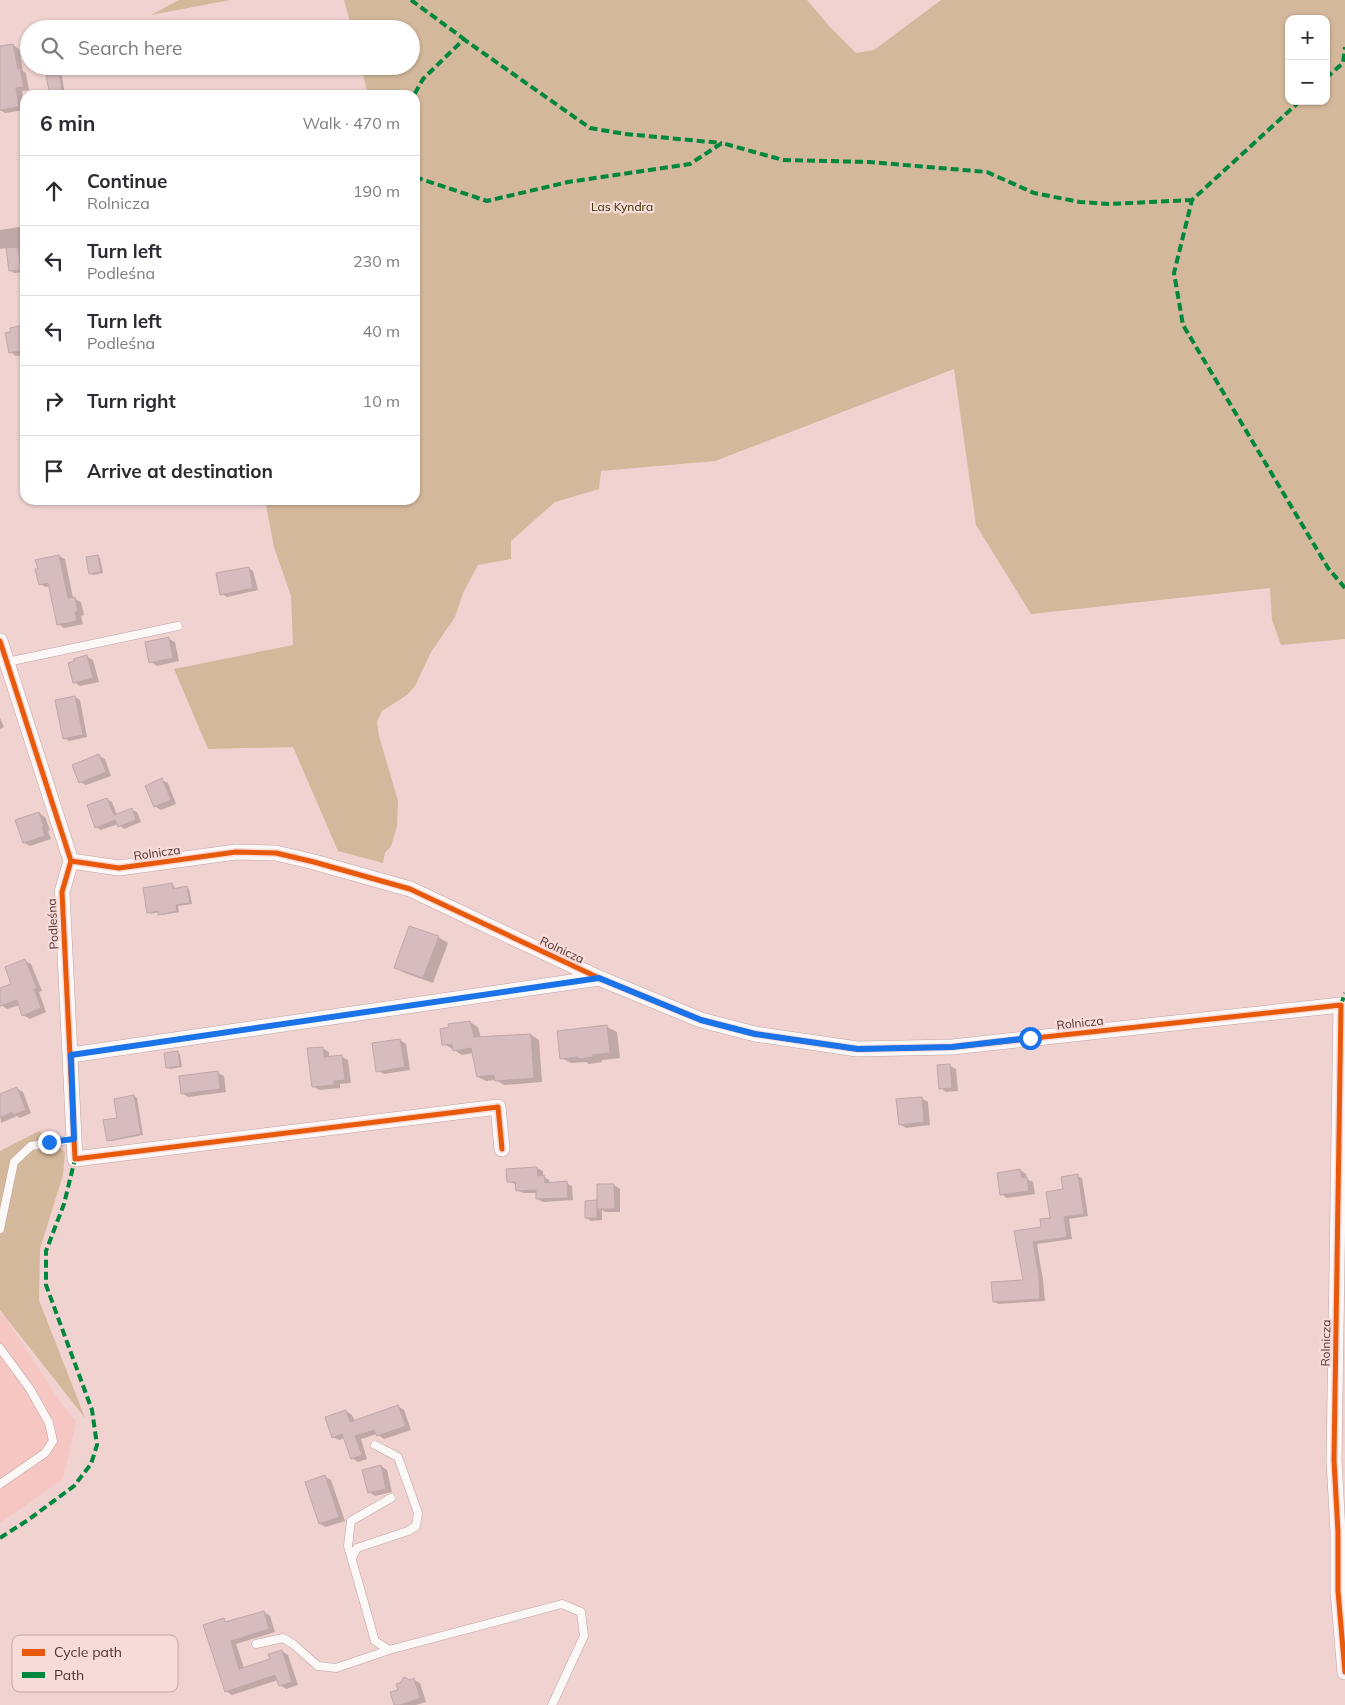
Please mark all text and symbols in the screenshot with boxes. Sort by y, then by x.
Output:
map controls [1285,15,1330,105]
button: + [1285,15,1330,60]
search box [20,20,420,75]
icon: search [38,34,66,62]
text: Search here [78,36,182,60]
button: − [1285,60,1330,105]
text: 6 min [40,110,95,136]
text: Walk · 470 m [302,113,400,133]
text: Continue [87,169,167,193]
icon: ahead [40,177,68,205]
text: 190 m [353,181,400,201]
text: Rolnicza [87,193,150,213]
park label: Las Kyndra [591,199,653,214]
text: Turn left [87,239,162,263]
icon: left [40,247,68,275]
text: 230 m [353,251,400,271]
text: Podleśna [87,263,155,283]
text: Turn left [87,309,162,333]
icon: left [40,317,68,345]
text: 40 m [363,321,400,341]
text: Podleśna [87,333,155,353]
icon: right [40,387,68,415]
text: Turn right [87,389,176,413]
text: 10 m [363,391,400,411]
icon: arrive [40,457,68,485]
text: Arrive at destination [87,459,273,483]
street label: Rolnicza [133,842,181,863]
street label: Podleśna [44,898,61,950]
street label: Rolnicza [538,933,587,966]
street label: Rolnicza [1056,1013,1104,1032]
route start [1019,1027,1042,1050]
route end [38,1131,61,1154]
street label: Rolnicza [1318,1319,1333,1367]
legend [12,1635,178,1692]
text: Cycle path [54,1643,122,1661]
text: Path [54,1666,84,1684]

